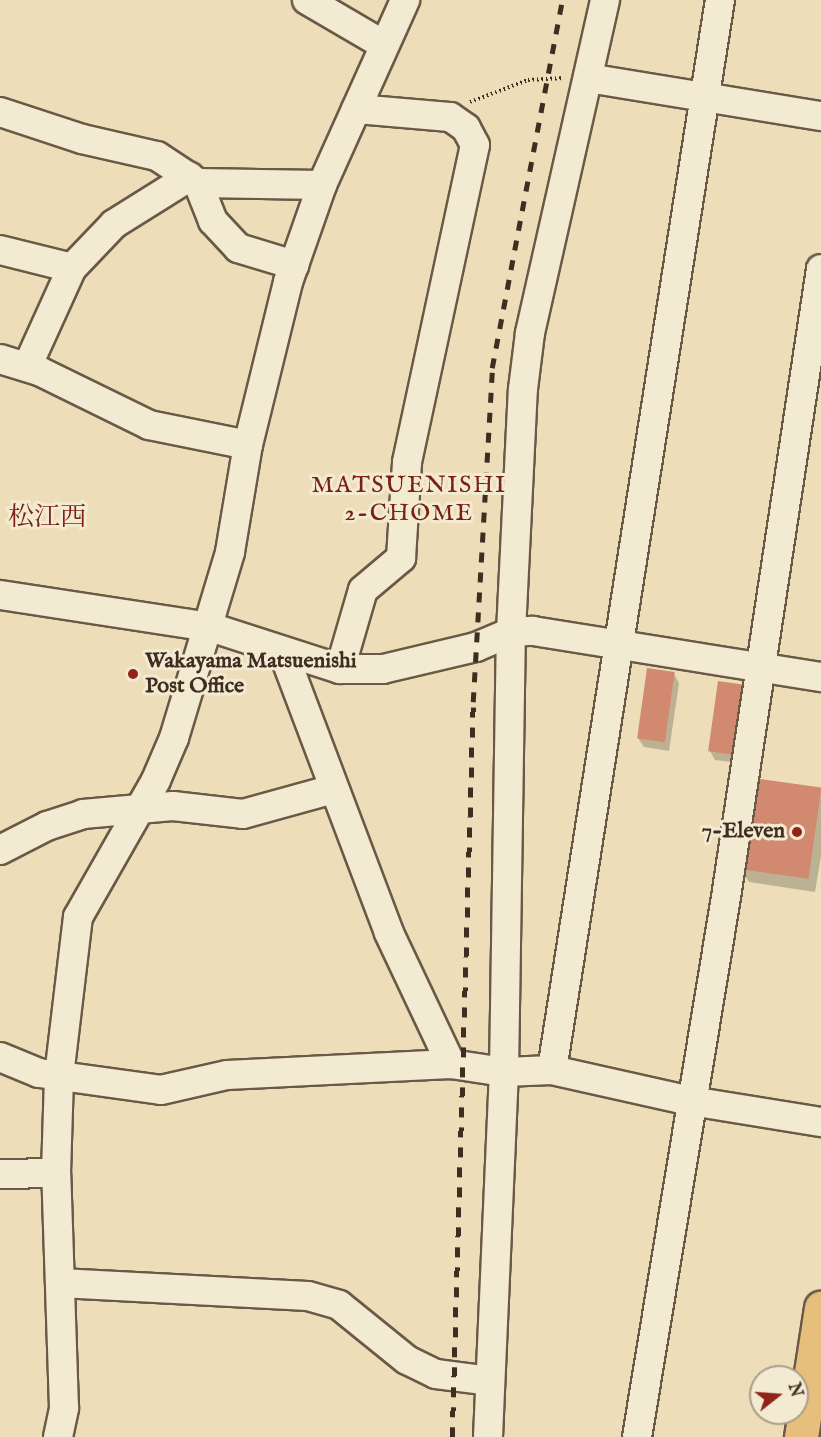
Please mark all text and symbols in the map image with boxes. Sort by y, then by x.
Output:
district label: MATSUENISHI 2-CHOME [311,472,507,528]
district label: 松江西 [8,502,86,534]
place label: Wakayama Matsuenishi Post Office [145,648,357,700]
marker: Wakayama Matsuenishi Post Office [126,667,140,681]
place label: 7-Eleven [702,819,785,845]
marker: 7-Eleven [790,825,804,839]
north arrow [749,1365,809,1425]
text: N [783,1381,806,1400]

